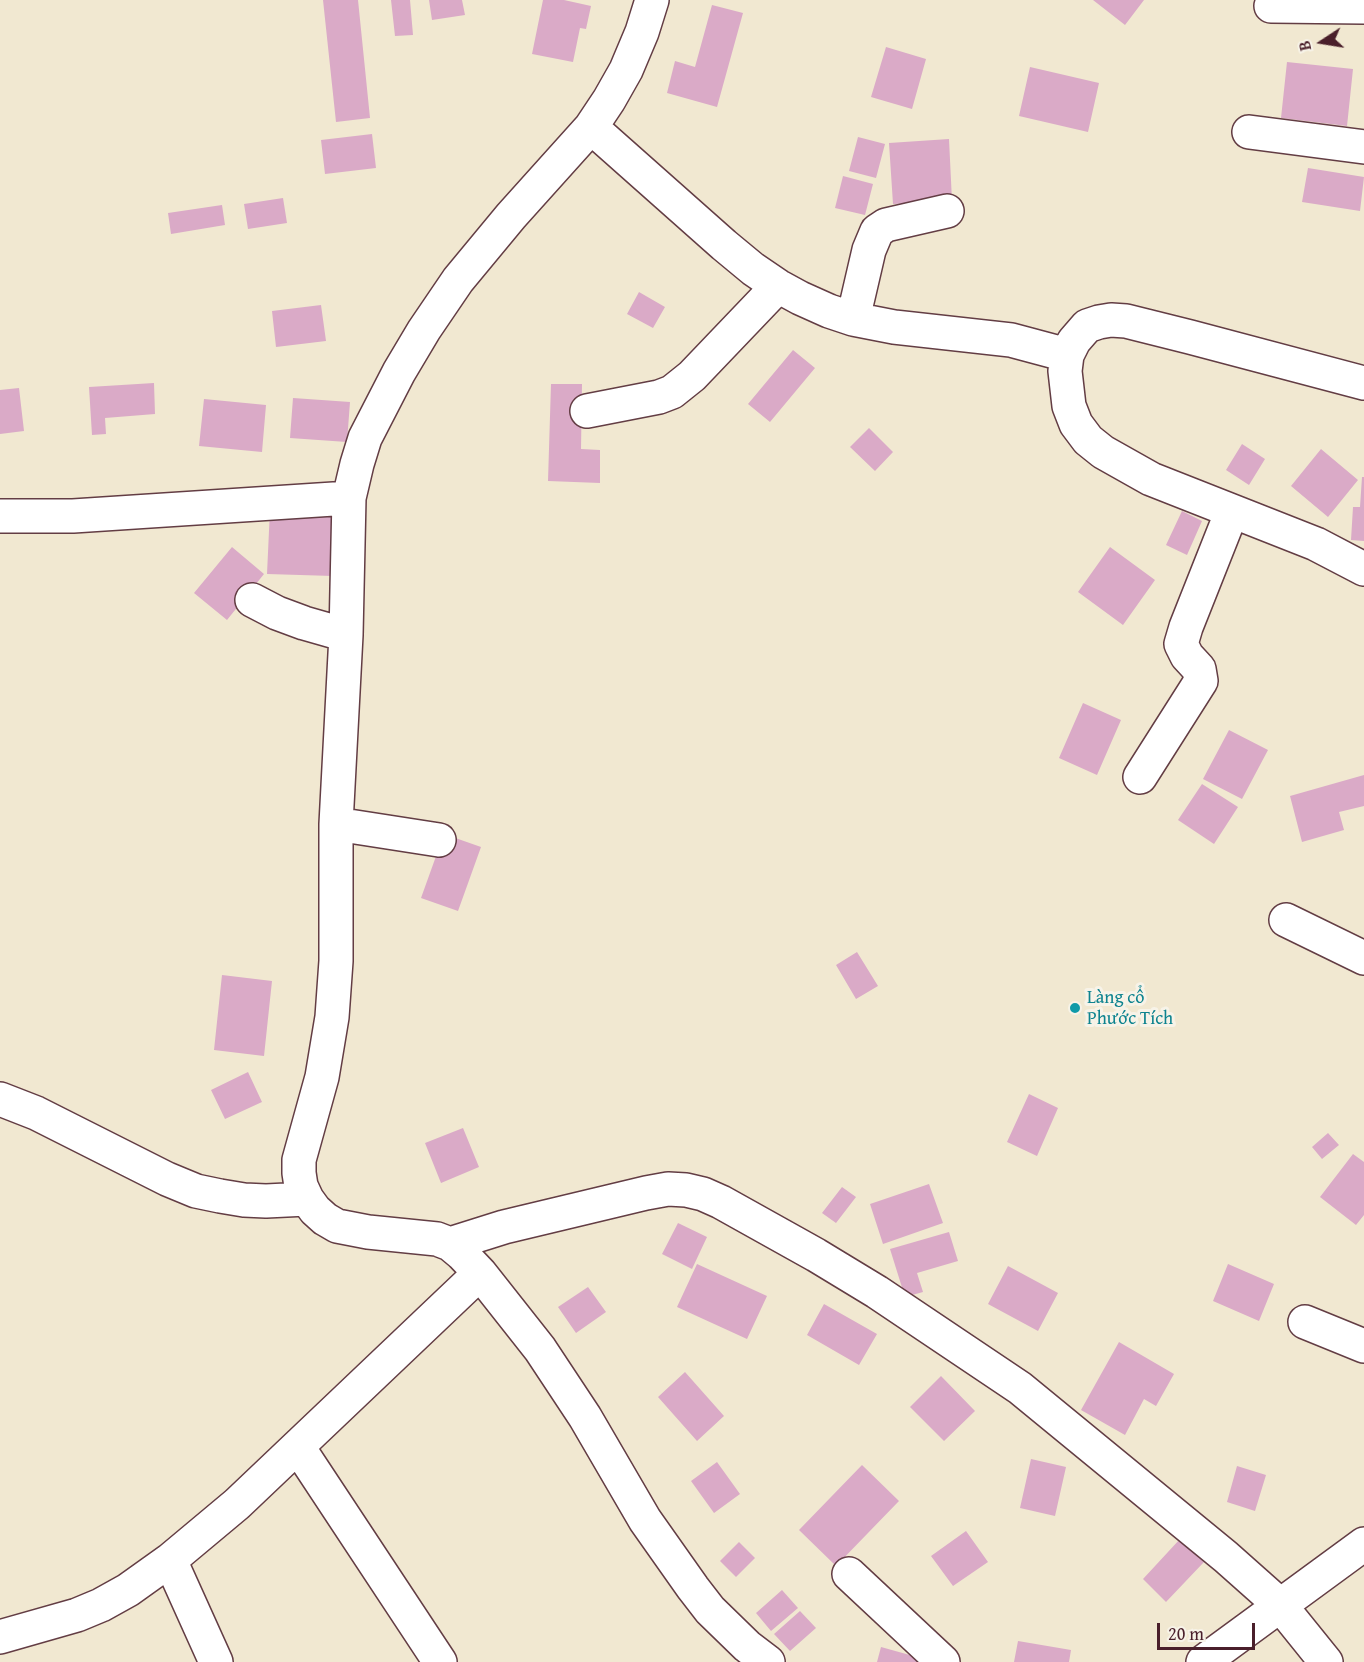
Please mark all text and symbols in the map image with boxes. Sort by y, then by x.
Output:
north arrow [1292,12,1352,72]
text: B [1292,38,1317,53]
place label: Làng cổ Phước Tích [1087,987,1173,1030]
marker: Làng cổ Phước Tích [1068,1001,1082,1015]
scale bar [1160,1611,1258,1649]
text: 20 m [1168,1620,1204,1647]

